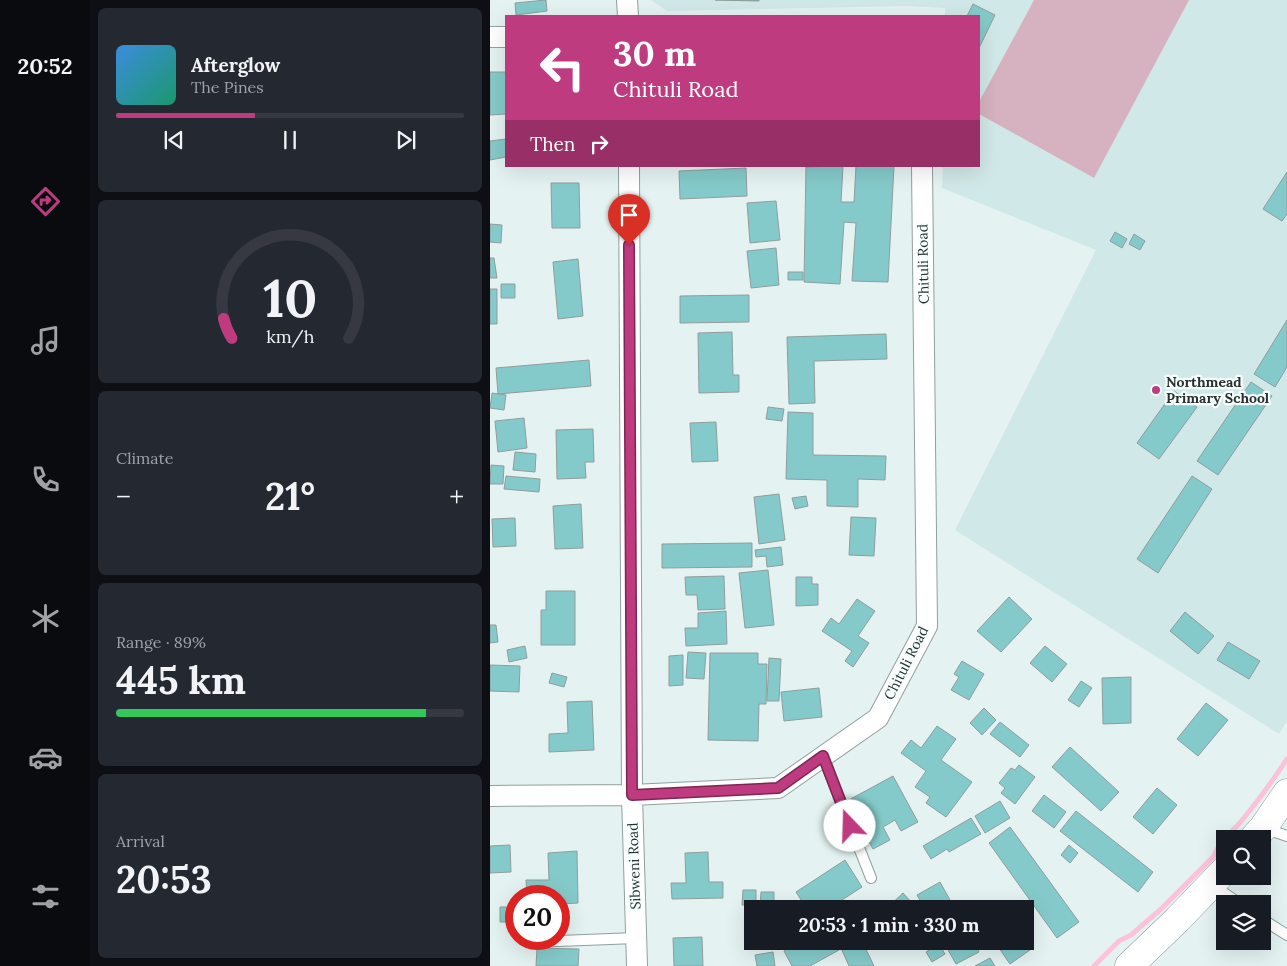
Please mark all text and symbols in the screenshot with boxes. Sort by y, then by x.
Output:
text: 30 m [613,31,696,76]
icon: left [530,35,595,100]
text: 20:52 [18,52,72,80]
text: Afterglow [191,53,280,77]
text: Chituli Road [613,75,739,103]
text: The Pines [191,77,264,97]
icon: previous [160,126,188,154]
icon: pause [276,126,304,154]
icon: next [392,126,420,154]
icon: right [585,130,613,158]
text: Then [530,132,575,156]
icon: directions [28,184,63,219]
pin [608,194,650,245]
icon: arrive [615,201,643,229]
street label: Chituli Road [913,224,933,304]
text: 10 [263,265,317,331]
icon: music [28,323,63,358]
text: km/h [266,325,314,348]
place label: Northmead Primary School [1166,373,1270,407]
marker: Northmead Primary School [1150,384,1162,396]
text: Climate [116,448,173,468]
icon: phone [28,462,63,497]
text: 21° [265,472,315,520]
text: − [116,479,131,515]
text: + [449,479,464,515]
icon: climate [28,601,63,636]
street label: Chituli Road [880,623,932,703]
text: Range · 89% [116,632,206,652]
text: 445 km [116,656,246,704]
icon: car [28,740,63,775]
position arrow [823,799,875,851]
street label: Sibweni Road [623,822,645,910]
map controls [1216,830,1271,950]
button: search [1216,830,1271,885]
text: Arrival [116,831,165,851]
text: 20:53 [116,855,212,903]
icon: filters [28,879,63,914]
speed limit sign: 20 [505,885,570,950]
button: layers [1216,895,1271,950]
text: 20:53 · 1 min · 330 m [799,913,979,937]

